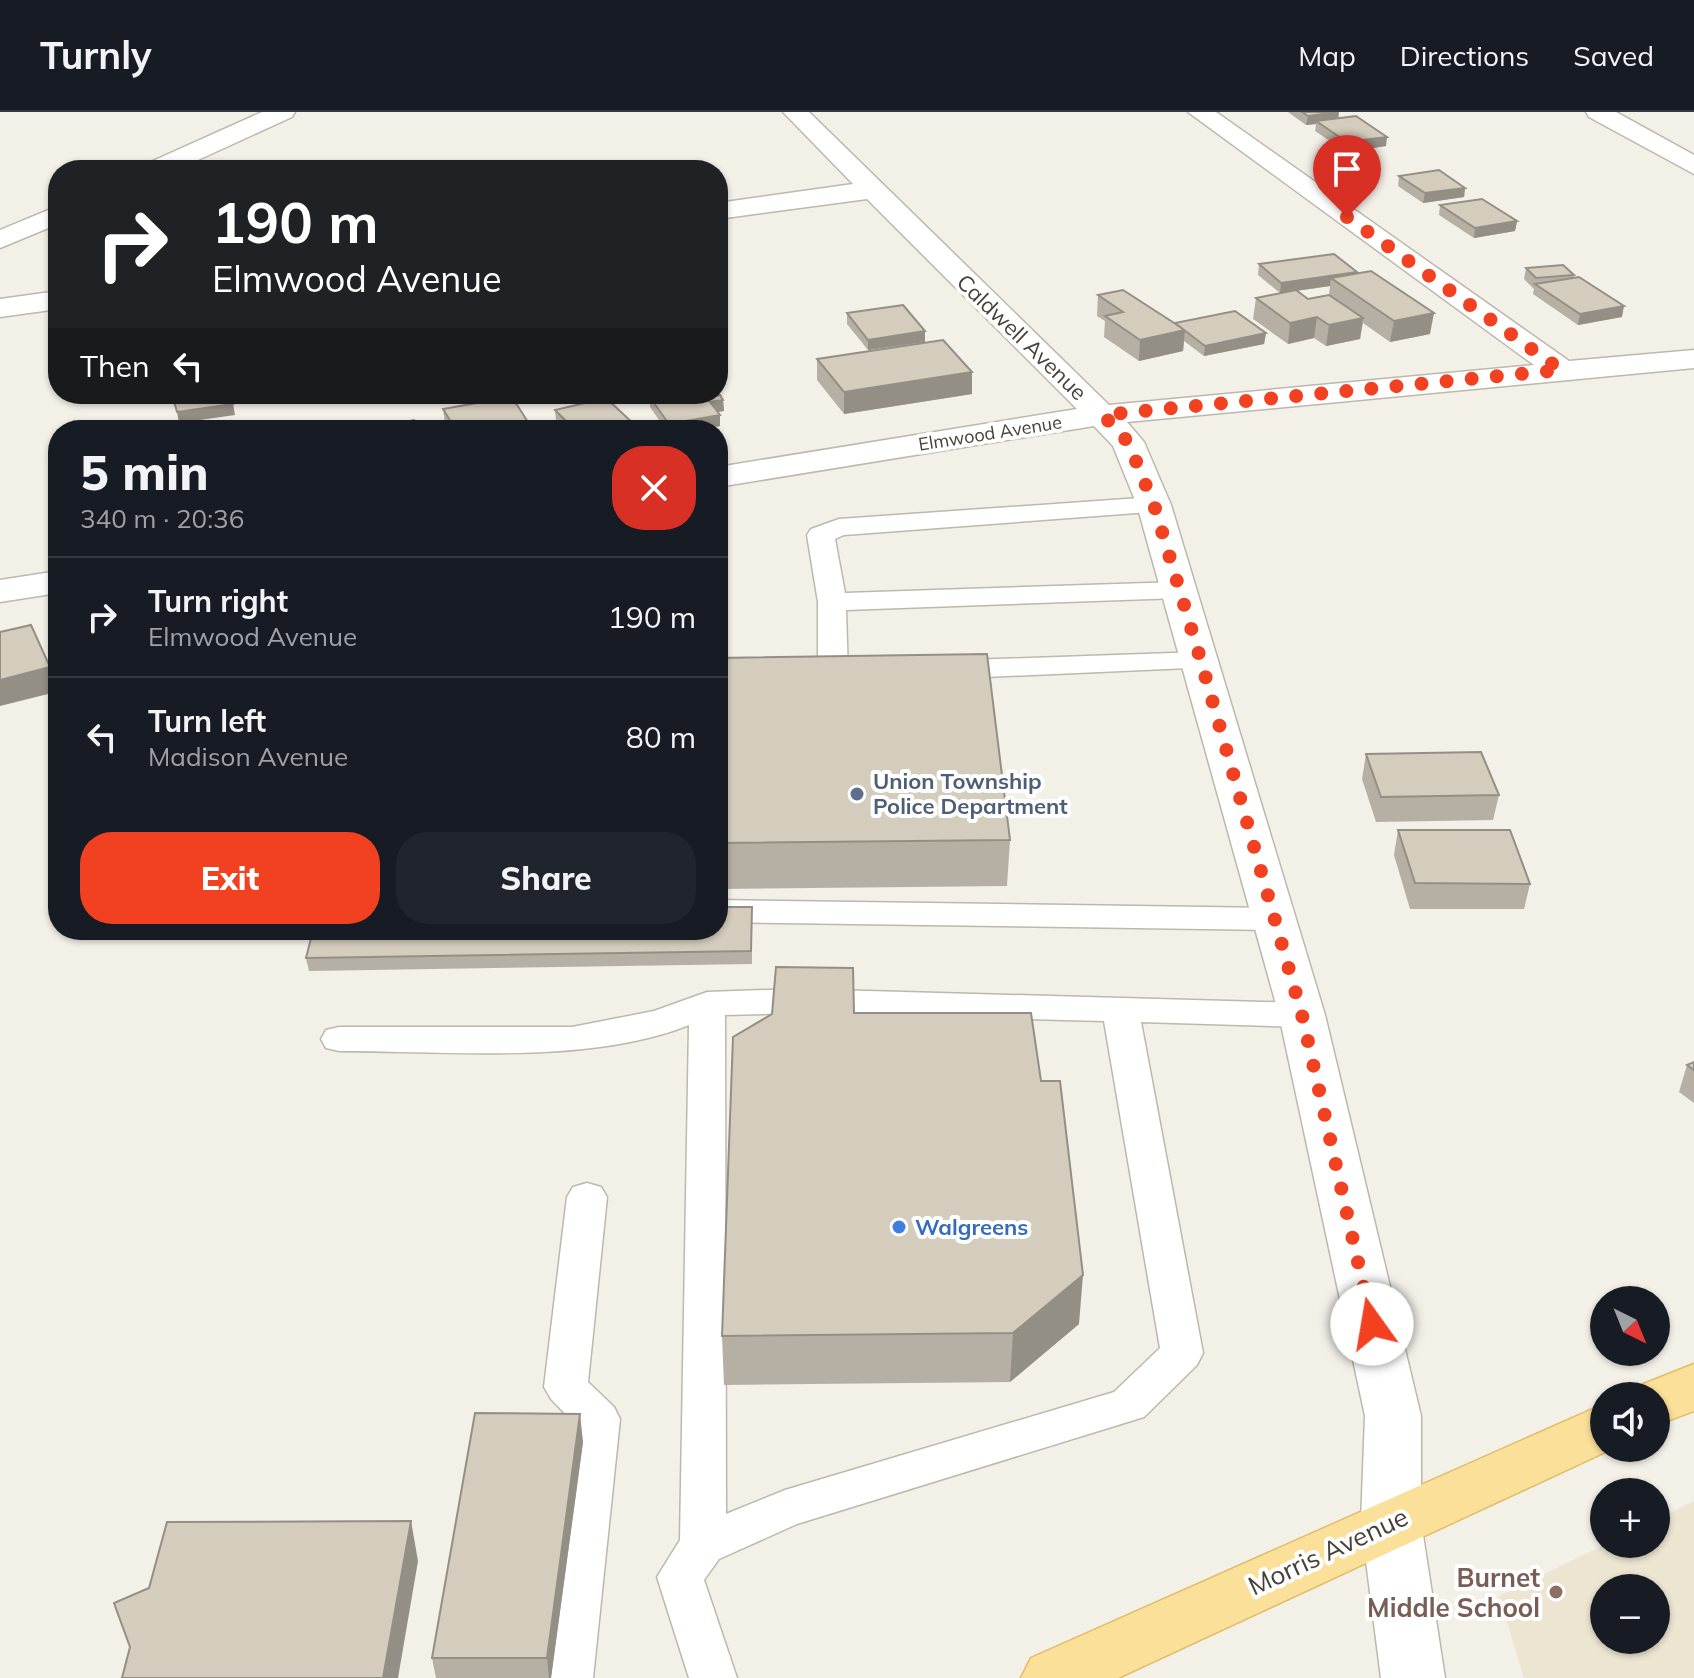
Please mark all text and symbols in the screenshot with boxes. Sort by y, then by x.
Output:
text: Turnly [40,31,152,79]
text: Map [1298,38,1356,73]
text: Directions [1400,38,1529,73]
text: Saved [1573,38,1654,73]
pin [1313,135,1381,217]
icon: arrive [1325,147,1369,191]
text: 190 m [212,187,379,257]
icon: right [80,192,184,296]
text: Elmwood Avenue [212,256,502,301]
street label: Caldwell Avenue [951,268,1093,406]
icon: left [166,344,210,388]
text: Then [80,347,150,385]
street label: Elmwood Avenue [917,410,1063,456]
text: 5 min [80,442,209,502]
button: close [612,446,696,530]
text: 340 m · 20:36 [80,502,244,535]
text: Turn right [148,582,288,620]
icon: right [80,595,124,639]
text: 190 m [608,598,696,636]
text: Elmwood Avenue [148,620,357,653]
text: Turn left [148,702,266,740]
icon: left [80,715,124,759]
text: 80 m [626,718,696,756]
text: Madison Avenue [148,740,348,773]
place label: Union Township Police Department [873,767,1068,820]
marker: Union Township Police Department [848,785,866,803]
button: Exit [80,832,380,924]
button: Share [396,832,696,924]
place label: Walgreens [915,1213,1028,1241]
marker: Walgreens [890,1218,908,1236]
position arrow [1330,1282,1414,1366]
north arrow [1590,1286,1670,1366]
map controls [1590,1286,1670,1654]
button: sound [1590,1382,1670,1462]
button: + [1590,1478,1670,1558]
street label: Morris Avenue [1243,1500,1413,1602]
place label: Burnet Middle School [1367,1561,1540,1624]
button: − [1590,1574,1670,1654]
marker: Burnet Middle School [1547,1583,1565,1601]

